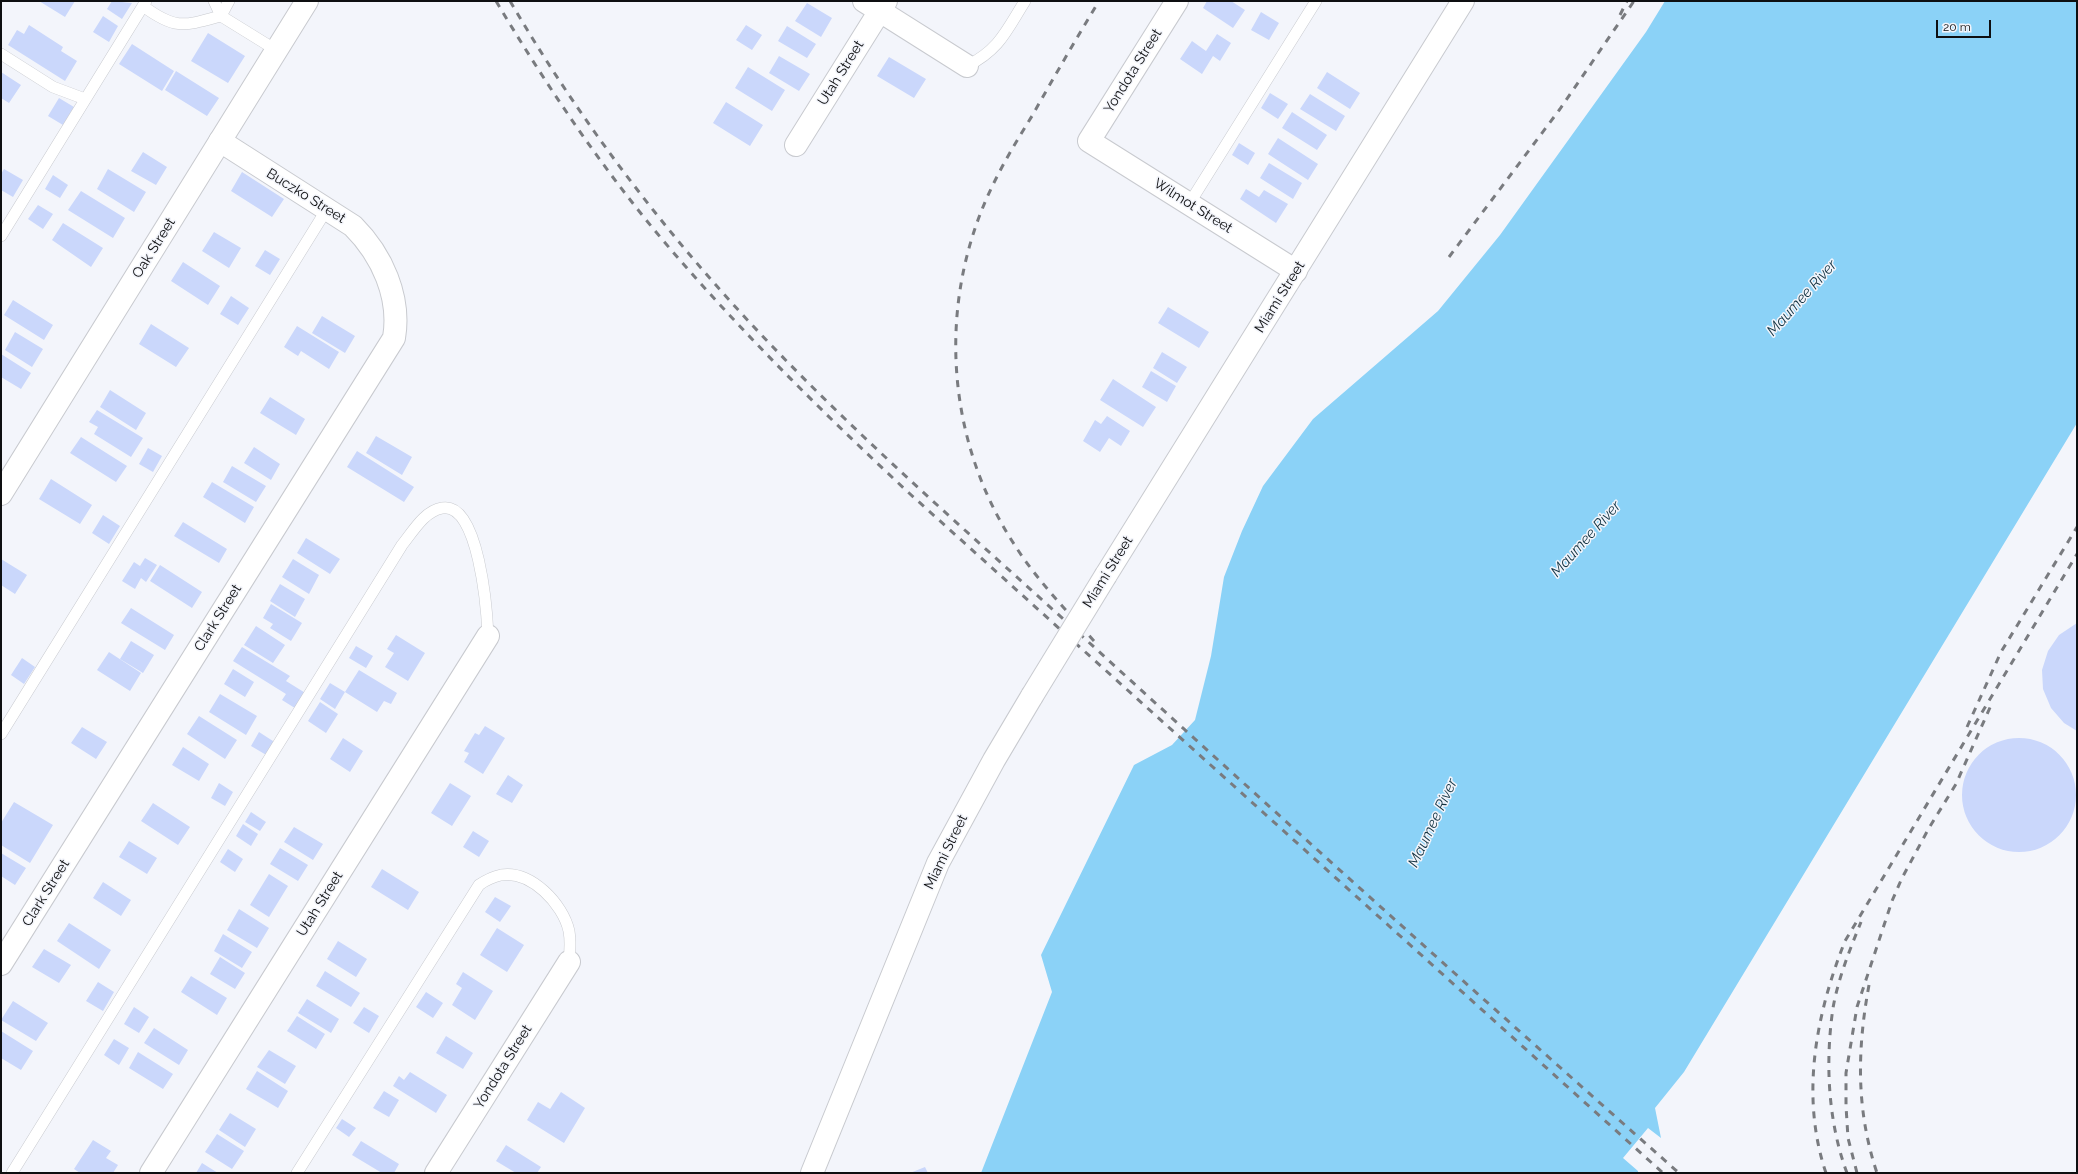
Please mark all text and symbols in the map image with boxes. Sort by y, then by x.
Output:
scale bar [1938,12,1993,38]
text: 20 m [1943,20,1971,34]
street label: Yondota Street [1100,26,1166,116]
street label: Utah Street [814,37,868,109]
street label: Buczko Street [263,165,349,227]
street label: Wilmot Street [1151,175,1235,237]
street label: Oak Street [129,215,179,281]
water label: Maumee River [1763,256,1841,340]
street label: Miami Street [1251,258,1309,336]
water label: Maumee River [1547,497,1625,581]
street label: Miami Street [1079,533,1137,611]
street label: Clark Street [191,581,245,655]
water label: Maumee River [1405,776,1461,870]
street label: Miami Street [921,812,971,892]
street label: Clark Street [19,856,73,930]
street label: Utah Street [293,868,347,940]
street label: Yondota Street [470,1022,536,1112]

